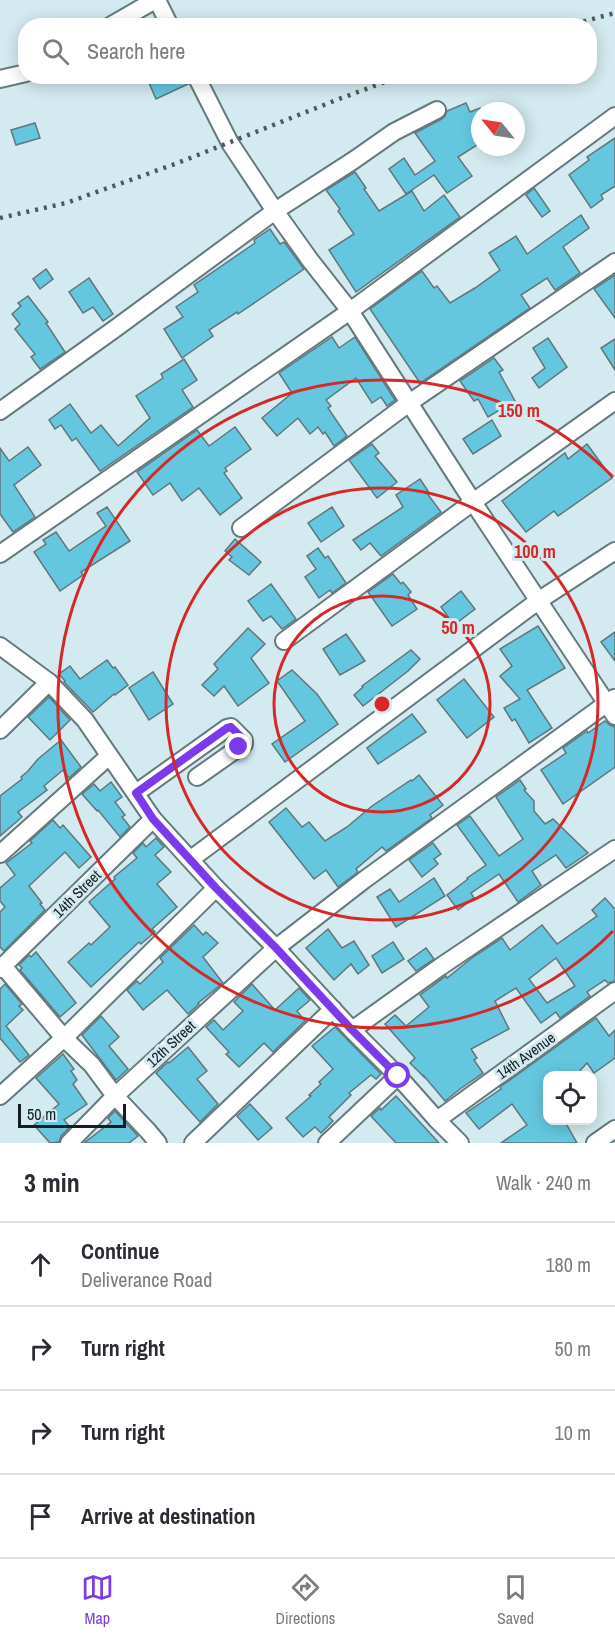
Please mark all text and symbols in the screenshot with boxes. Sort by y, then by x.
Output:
search box [18,18,597,84]
icon: search [39,35,72,68]
text: Search here [87,36,185,66]
north arrow [471,102,525,156]
text: 150 m [498,398,540,423]
text: 100 m [514,539,556,564]
text: 50 m [441,615,475,640]
centre of rings [372,694,392,714]
route end [225,733,251,759]
street label: 14th Street [48,865,106,922]
street label: 12th Street [141,1015,200,1072]
street label: 14th Avenue [492,1027,560,1084]
route start [384,1062,410,1088]
map controls [543,1071,597,1125]
button: locate [543,1071,597,1125]
scale bar [18,1101,126,1128]
text: 50 m [27,1103,56,1125]
text: 3 min [24,1165,80,1200]
text: Walk · 240 m [496,1169,591,1196]
text: Continue [81,1236,159,1266]
icon: ahead [24,1248,57,1281]
text: 180 m [545,1251,591,1278]
text: Deliverance Road [81,1266,212,1293]
icon: right [24,1332,57,1365]
text: Turn right [81,1333,165,1363]
text: 50 m [555,1335,591,1362]
icon: right [24,1416,57,1449]
text: Turn right [81,1417,165,1447]
text: 10 m [555,1419,591,1446]
icon: arrive [24,1500,57,1533]
text: Arrive at destination [81,1501,255,1531]
tab: Map [81,1571,114,1629]
tab: Directions [275,1571,335,1629]
tab: Saved [497,1571,534,1629]

